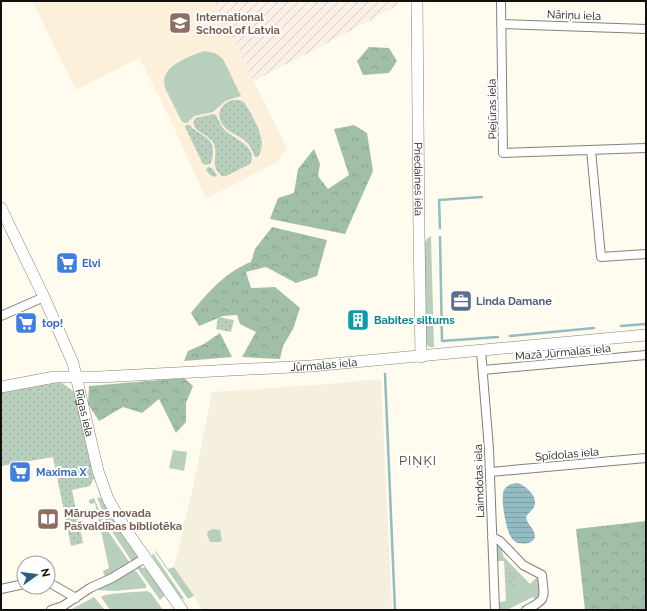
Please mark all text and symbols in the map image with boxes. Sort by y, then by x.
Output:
street label: Nāriņu iela [547,8,601,23]
school or university icon: International School of Latvia [167,10,193,36]
place label: International School of Latvia [196,11,280,37]
street label: Piejūras iela [485,79,500,139]
street label: Priedaines iela [411,142,425,216]
supermarket icon: Elvi [54,250,80,276]
place label: Elvi [82,257,101,270]
office icon: Linda Damane [448,288,474,314]
place label: Linda Damane [476,295,552,308]
building icon: Babites siltums [345,307,371,333]
supermarket icon: top! [13,310,39,336]
place label: Babites siltums [374,314,455,327]
place label: top! [42,317,63,330]
street label: Mazā Jūrmalas iela [515,342,612,363]
street label: Jūrmalas iela [290,356,358,374]
street label: Rīgas iela [72,388,96,438]
street label: Laimdotas iela [472,444,487,518]
street label: Spīdolas iela [534,445,600,464]
district label: PIŅĶI [399,453,437,468]
supermarket icon: Maxima X [7,459,33,485]
place label: Maxima X [36,466,87,479]
library icon: Mārupes novada Pašvaldības bibliotēka [35,506,61,532]
place label: Mārupes novada Pašvaldības bibliotēka [64,507,182,533]
north arrow [16,555,56,595]
text: N [38,567,53,578]

